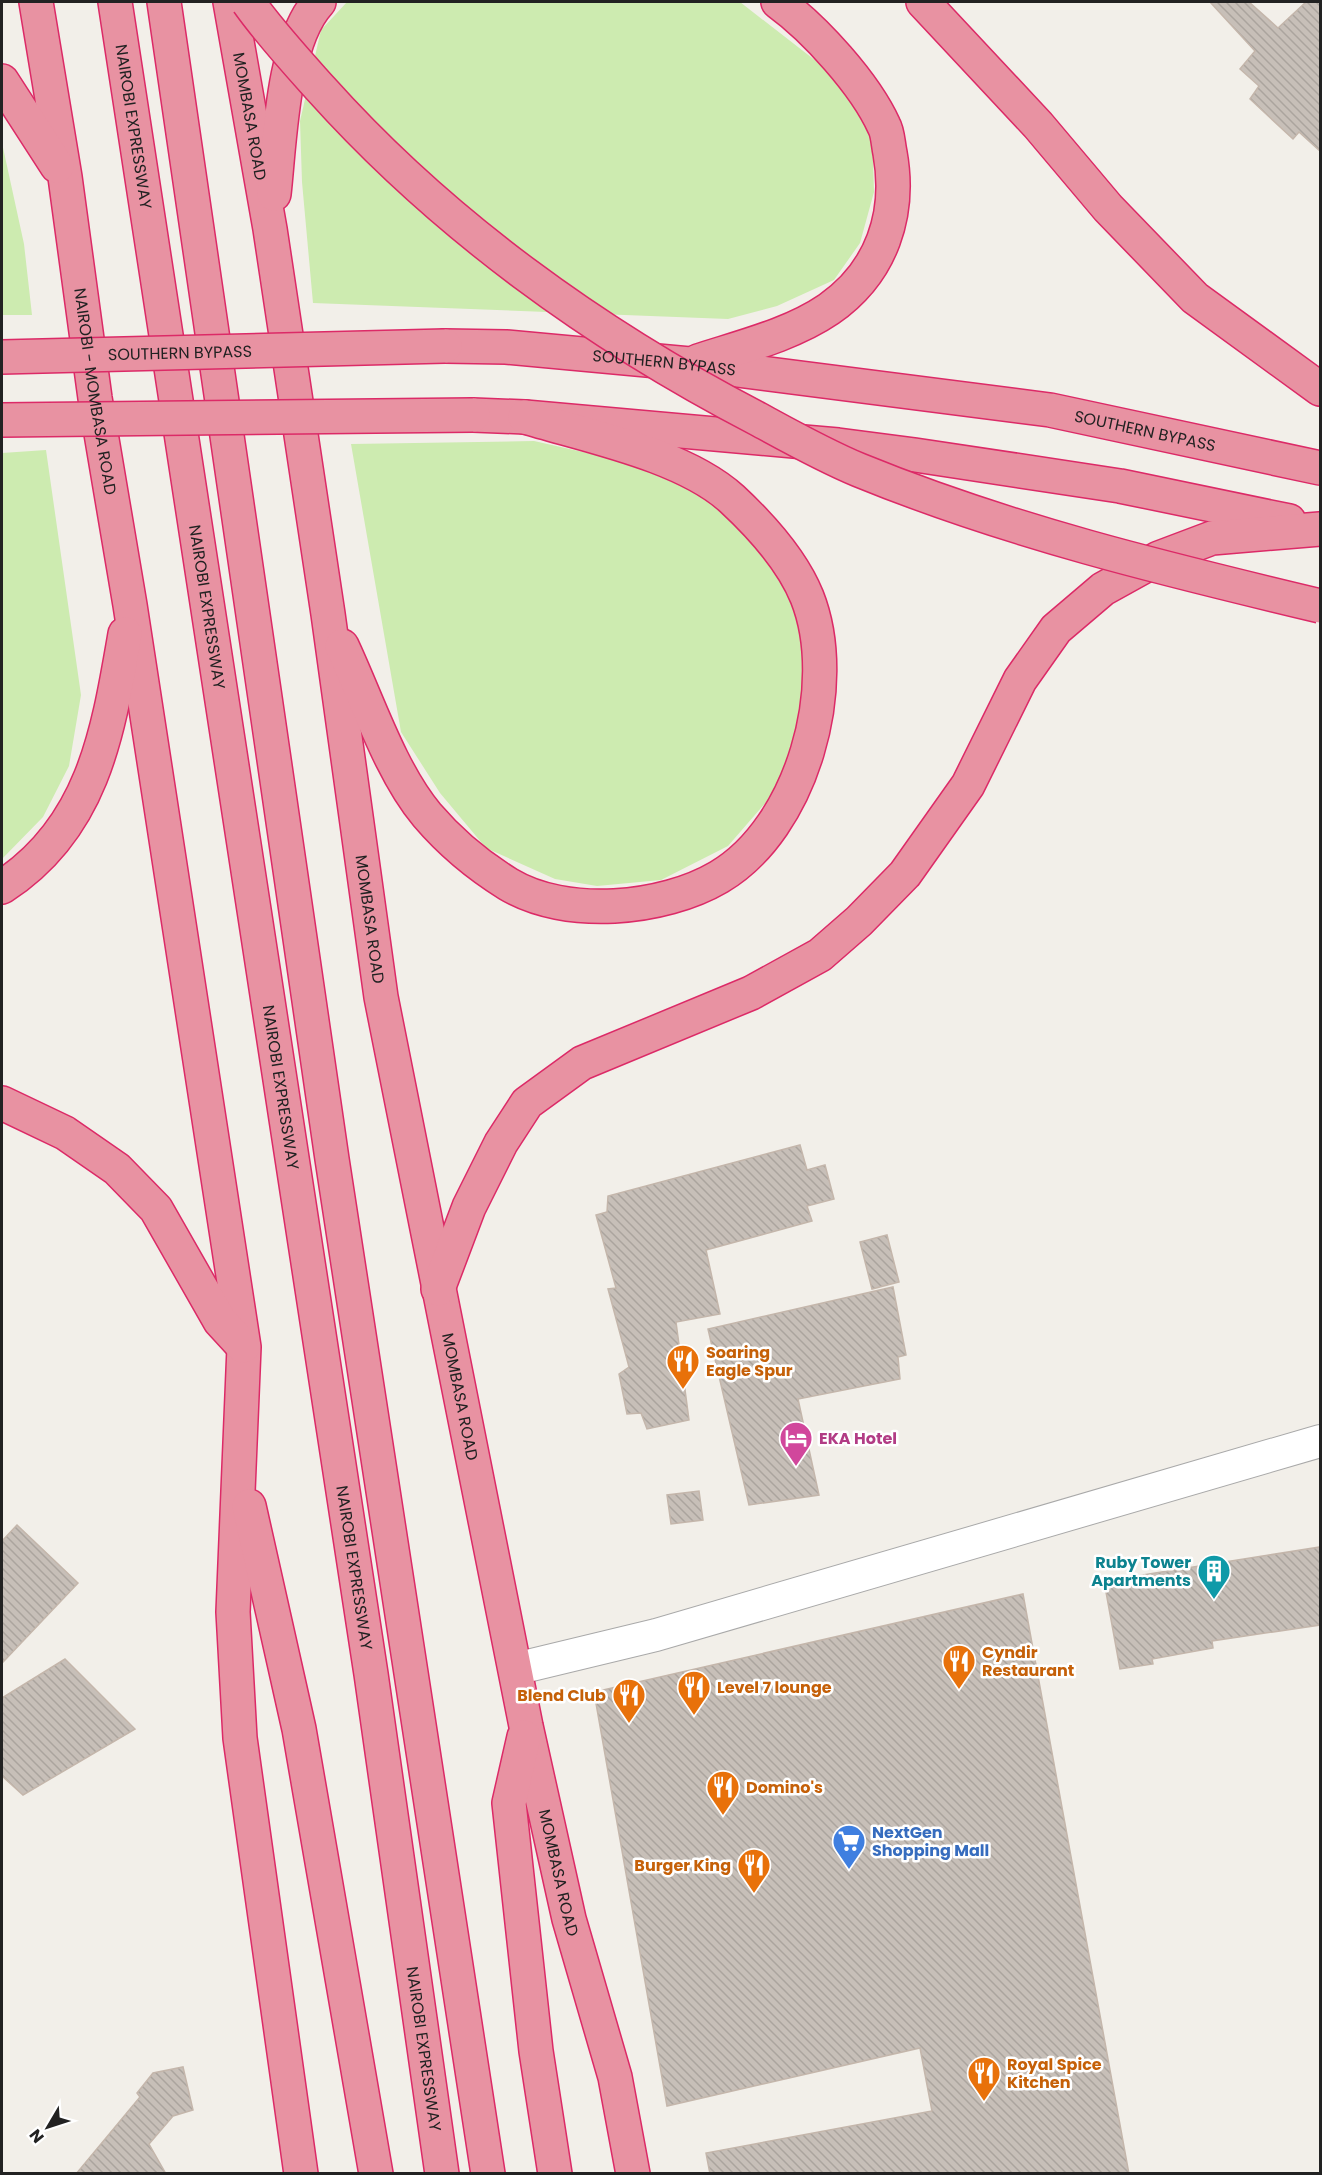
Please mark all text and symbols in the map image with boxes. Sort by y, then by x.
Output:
street label: NAIROBI EXPRESSWAY [110,43,158,211]
street label: MOMBASA ROAD [228,50,273,182]
street label: NAIROBI - MOMBASA ROAD [69,287,123,497]
street label: SOUTHERN BYPASS [108,339,252,366]
street label: SOUTHERN BYPASS [592,344,737,381]
street label: SOUTHERN BYPASS [1072,404,1218,457]
street label: NAIROBI EXPRESSWAY [184,523,232,692]
street label: MOMBASA ROAD [350,853,391,985]
street label: NAIROBI EXPRESSWAY [257,1003,305,1172]
street label: MOMBASA ROAD [437,1331,484,1463]
place label: Soaring Eagle Spur [706,1341,793,1382]
restaurant icon: Soaring Eagle Spur [665,1343,701,1390]
hotel icon: EKA Hotel [778,1420,814,1467]
place label: EKA Hotel [819,1427,897,1450]
street label: NAIROBI EXPRESSWAY [331,1484,379,1652]
place label: Ruby Tower Apartments [1091,1551,1191,1592]
building icon: Ruby Tower Apartments [1196,1553,1232,1600]
place label: Cyndir Restaurant [982,1641,1074,1682]
restaurant icon: Cyndir Restaurant [941,1643,977,1690]
restaurant icon: Level 7 lounge [676,1669,712,1716]
place label: Level 7 lounge [717,1676,832,1699]
restaurant icon: Blend Club [611,1677,647,1724]
place label: Blend Club [517,1684,606,1707]
restaurant icon: Domino's [705,1769,741,1816]
place label: Domino's [746,1776,823,1799]
street label: MOMBASA ROAD [533,1807,585,1939]
place label: NextGen Shopping Mall [872,1821,989,1862]
supermarket icon: NextGen Shopping Mall [831,1823,867,1870]
restaurant icon: Burger King [736,1847,772,1894]
place label: Burger King [634,1854,731,1877]
street label: NAIROBI EXPRESSWAY [401,1965,447,2133]
place label: Royal Spice Kitchen [1007,2053,1102,2094]
restaurant icon: Royal Spice Kitchen [966,2055,1002,2102]
north arrow [18,2097,78,2157]
text: N [24,2124,49,2148]

